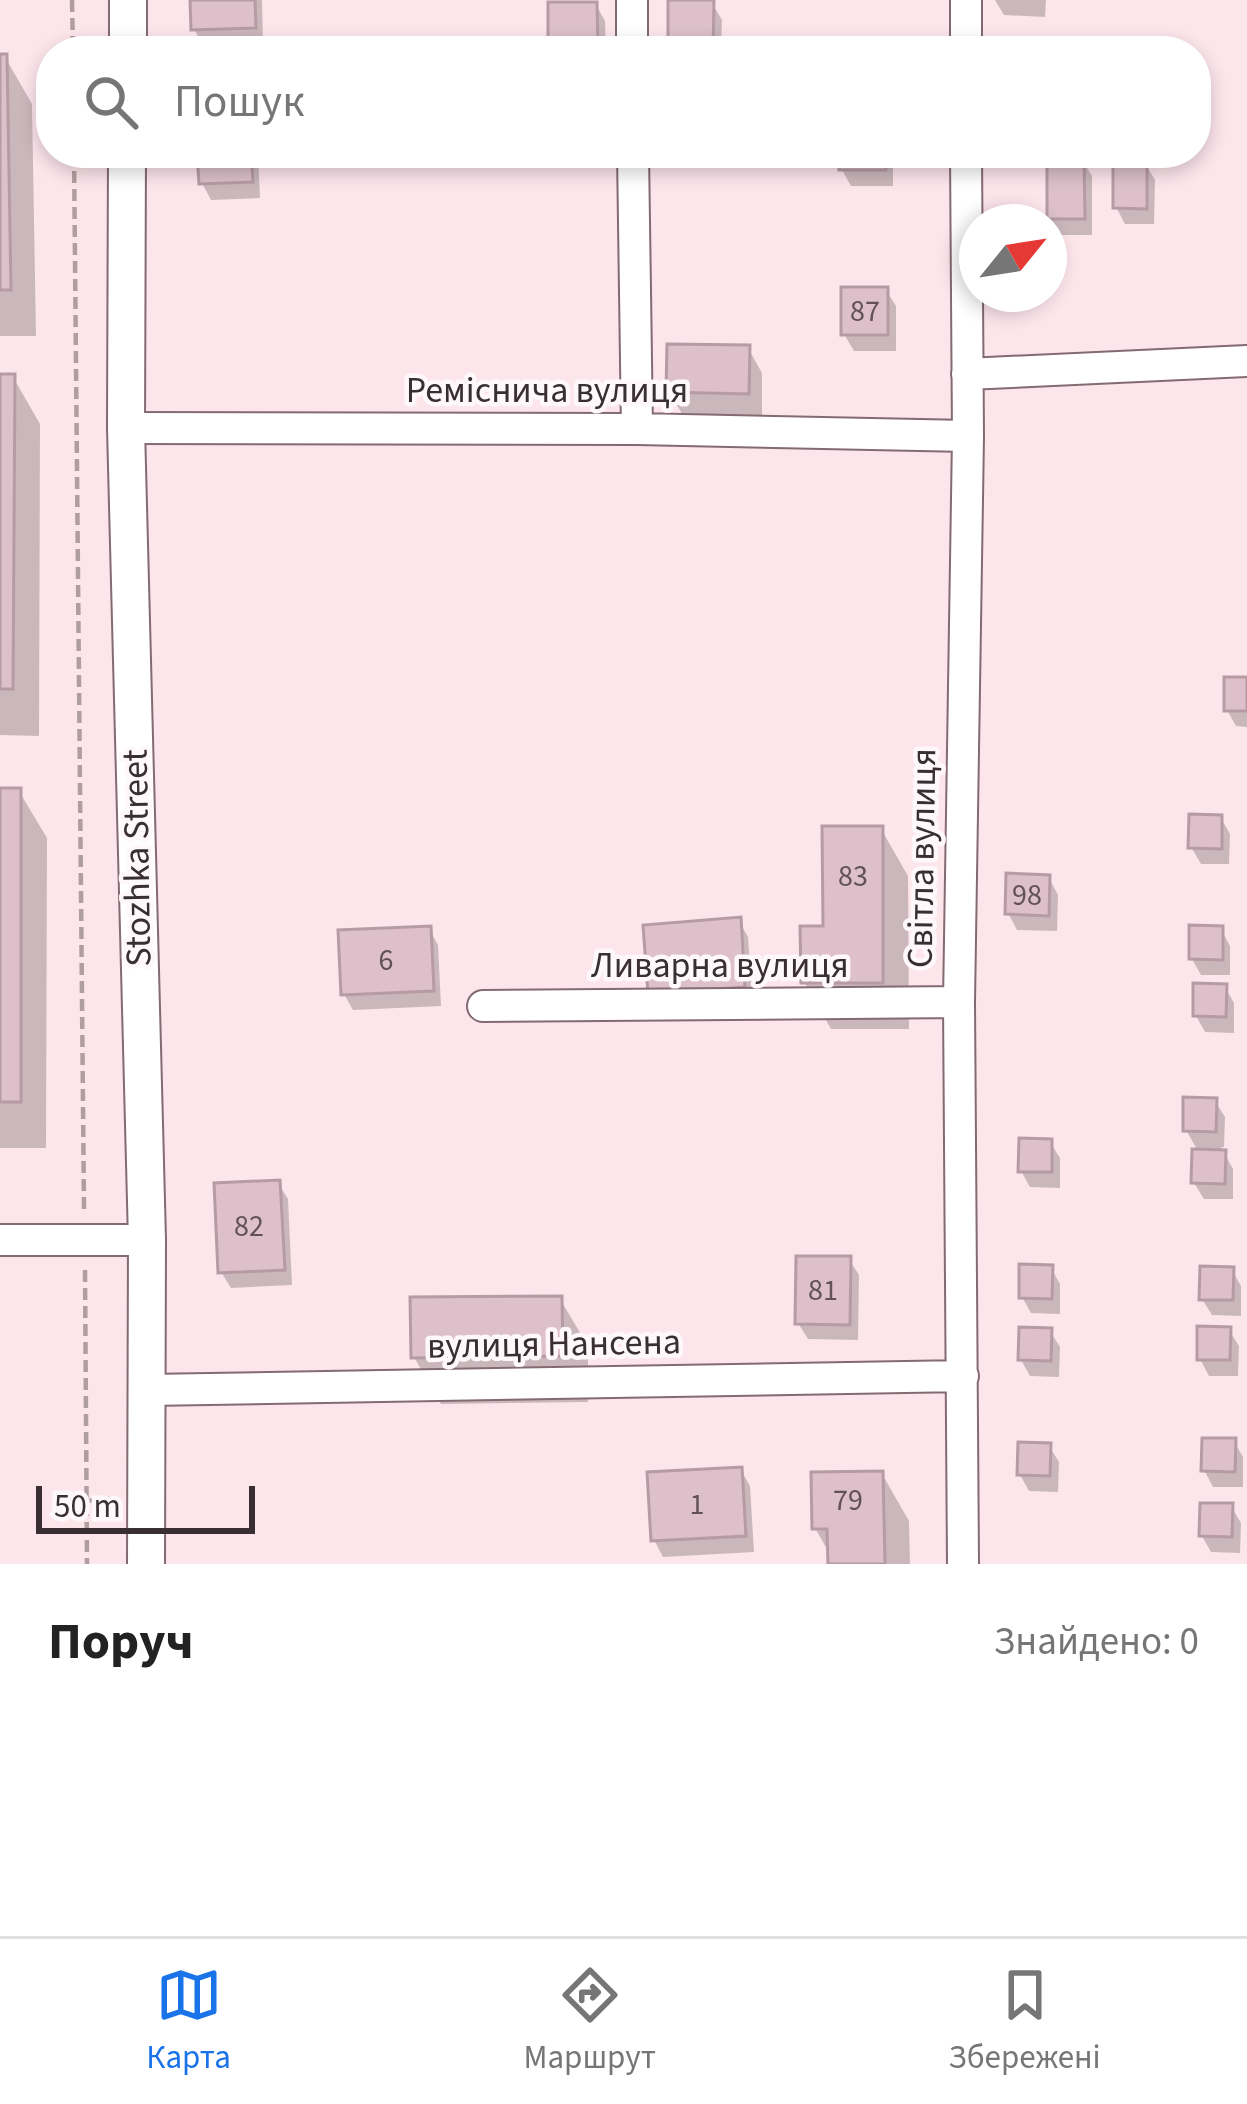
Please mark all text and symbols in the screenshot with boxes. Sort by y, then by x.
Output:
search box [36,36,1211,168]
icon: search [78,69,144,135]
text: Пошук [174,70,304,134]
north arrow [959,204,1067,312]
house number: 87 [850,290,880,333]
street label: Реміснича вулиця [406,365,688,416]
street label: Світла вулиця [895,748,949,968]
street label: Stozhka Street [110,749,164,967]
house number: 83 [838,855,868,898]
house number: 98 [1012,874,1042,917]
house number: 6 [379,939,393,982]
street label: Ливарна вулиця [591,940,849,991]
house number: 82 [234,1205,264,1248]
house number: 81 [808,1269,838,1312]
street label: вулиця Нансена [427,1316,681,1372]
house number: 79 [833,1479,863,1522]
scale bar [36,1480,255,1533]
text: 50 m [54,1483,121,1530]
house number: 1 [690,1483,704,1526]
text: Поруч [48,1606,194,1678]
text: Знайдено: 0 [994,1614,1199,1670]
tab: Карта [146,1962,231,2081]
tab: Маршрут [523,1962,656,2081]
tab: Збережені [948,1962,1101,2081]

